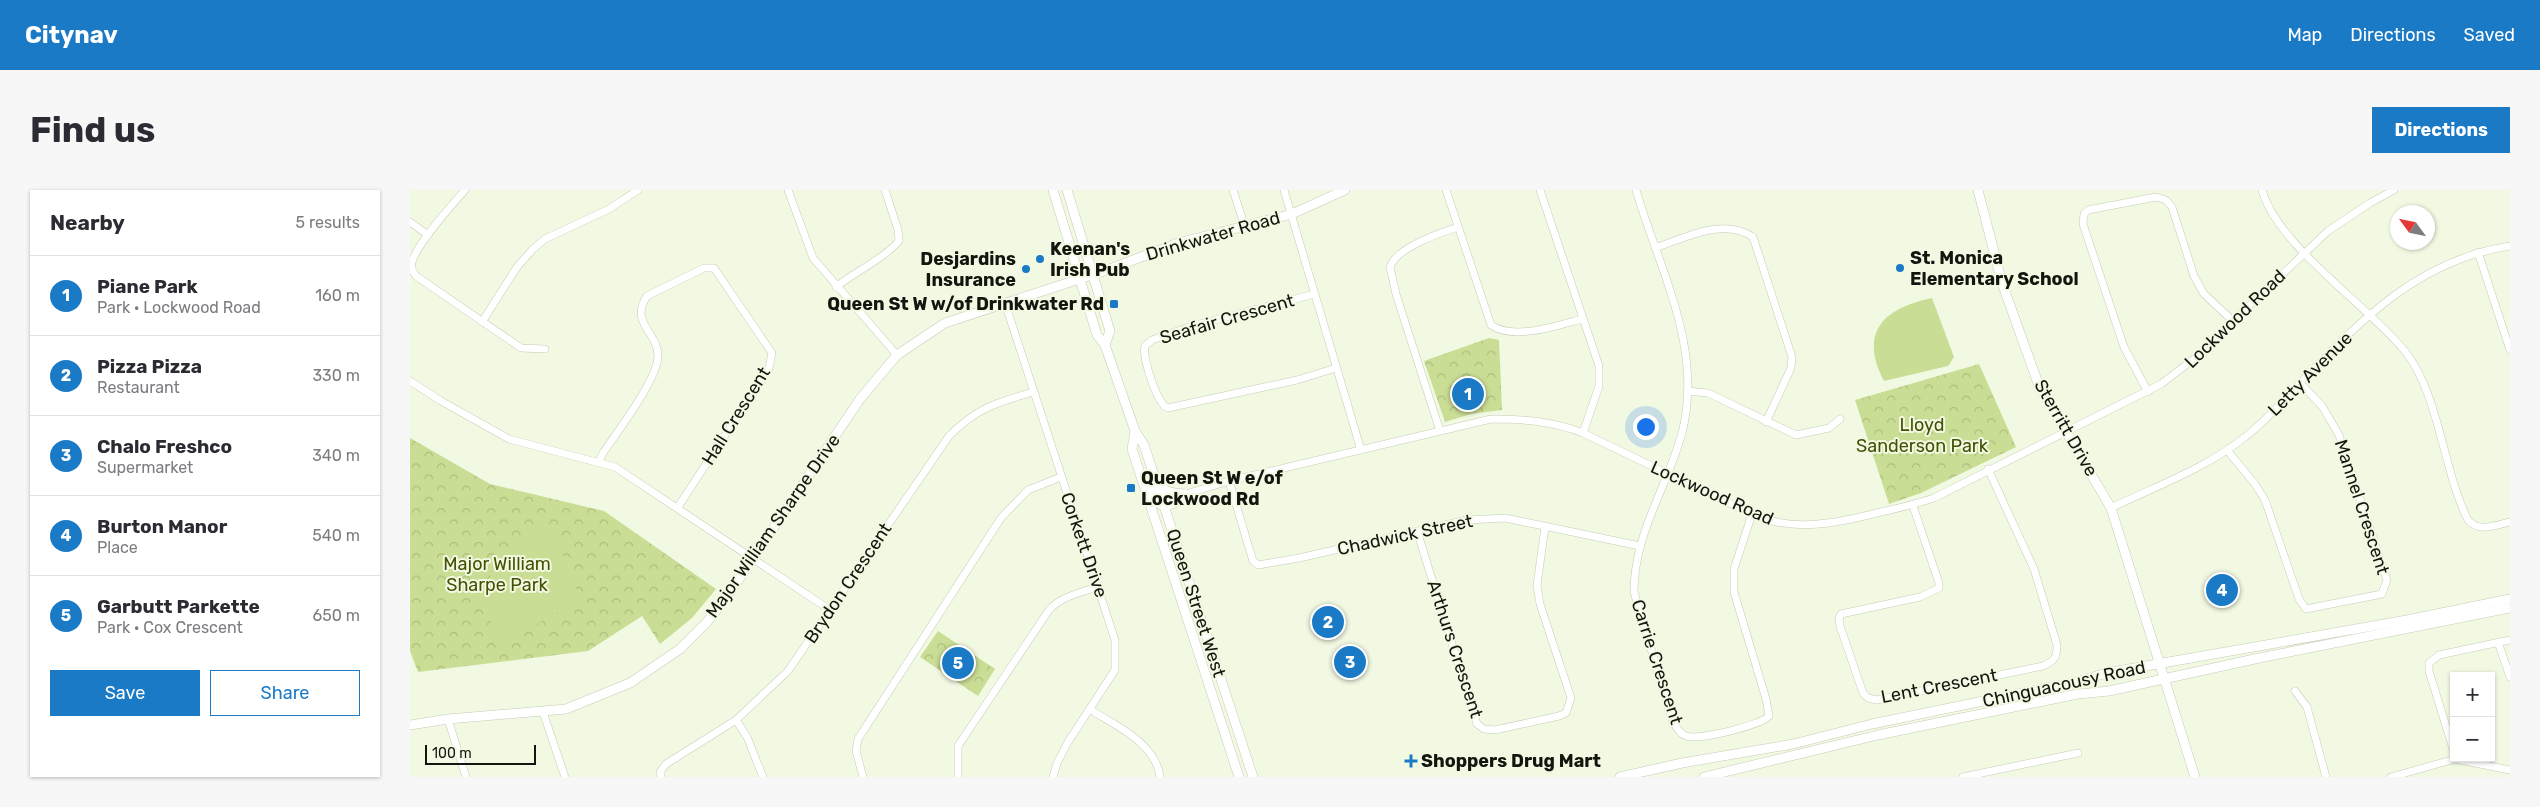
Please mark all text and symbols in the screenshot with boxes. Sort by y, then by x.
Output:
text: Citynav [25,21,118,49]
text: Map [2287,24,2322,46]
text: Directions [2350,24,2436,46]
text: Saved [2464,24,2515,46]
button: Directions [2372,107,2510,153]
text: Find us [30,109,155,151]
north arrow [2390,205,2435,250]
street label: Drinkwater Road [1143,206,1283,266]
text: Nearby [50,210,125,235]
text: 5 results [296,213,360,232]
place label: Keenan's Irish Pub [1050,238,1130,281]
place label: St. Monica Elementary School [1910,247,2079,290]
place label: Desjardins Insurance [920,248,1016,291]
marker: Keenan's Irish Pub [1034,253,1046,265]
marker: St. Monica Elementary School [1894,262,1906,274]
marker: Desjardins Insurance [1020,263,1032,275]
street label: Lockwood Road [2180,265,2290,373]
text: Piane Park [97,275,198,298]
text: 1 [62,286,70,305]
text: 160 m [315,286,360,305]
street label: Seafair Crescent [1157,289,1297,349]
place label: Queen St W w/of Drinkwater Rd [827,293,1104,315]
text: Park · Lockwood Road [97,298,261,317]
marker: Queen St W w/of Drinkwater Rd [1108,298,1120,310]
street label: Letty Avenue [2263,327,2357,421]
text: Pizza Pizza [97,355,202,378]
street label: Hall Crescent [697,363,775,469]
text: 2 [61,366,71,385]
text: 330 m [312,366,360,385]
pin: 1 [1452,375,1484,413]
street label: Sterritt Drive [2029,376,2103,480]
text: Restaurant [97,378,180,397]
your location [1633,414,1659,440]
park label: Lloyd Sanderson Park [1856,414,1989,457]
street label: Major William Sharpe Drive [701,430,845,622]
text: Chalo Freshco [97,435,232,458]
street label: Mannel Crescent [2330,437,2394,577]
text: 3 [61,446,71,465]
text: 340 m [312,446,360,465]
street label: Lockwood Road [1647,456,1777,530]
text: Supermarket [97,458,193,477]
place label: Queen St W e/of Lockwood Rd [1141,467,1283,510]
marker: Queen St W e/of Lockwood Rd [1125,482,1137,494]
street label: Corkett Drive [1056,489,1112,601]
street label: Chadwick Street [1335,510,1475,560]
text: Burton Manor [97,515,227,538]
street label: Brydon Crescent [800,519,896,647]
text: 4 [61,526,71,545]
text: 540 m [312,526,360,545]
street label: Queen Street West [1162,526,1230,680]
text: Place [97,538,138,557]
park label: Major William Sharpe Park [443,553,551,596]
pin: 4 [2206,571,2238,609]
street label: Arthurs Crescent [1422,577,1488,721]
text: Garbutt Parkette [97,595,260,618]
street label: Carrie Crescent [1626,597,1688,727]
pin: 2 [1312,603,1344,641]
text: 5 [61,606,71,625]
text: 650 m [313,606,360,625]
text: Park · Cox Crescent [97,618,243,637]
pin: 3 [1334,643,1366,681]
pin: 5 [942,644,974,682]
street label: Chinguacousy Road [1980,656,2148,712]
street label: Lent Crescent [1879,664,1999,708]
button: Save [50,670,200,716]
button: Share [210,670,360,716]
map controls [2450,672,2495,762]
button: + [2450,672,2495,717]
button: − [2450,717,2495,762]
scale bar [425,742,536,765]
text: 100 m [432,745,472,762]
place label: Shoppers Drug Mart [1421,750,1601,772]
marker: Shoppers Drug Mart [1405,755,1417,767]

